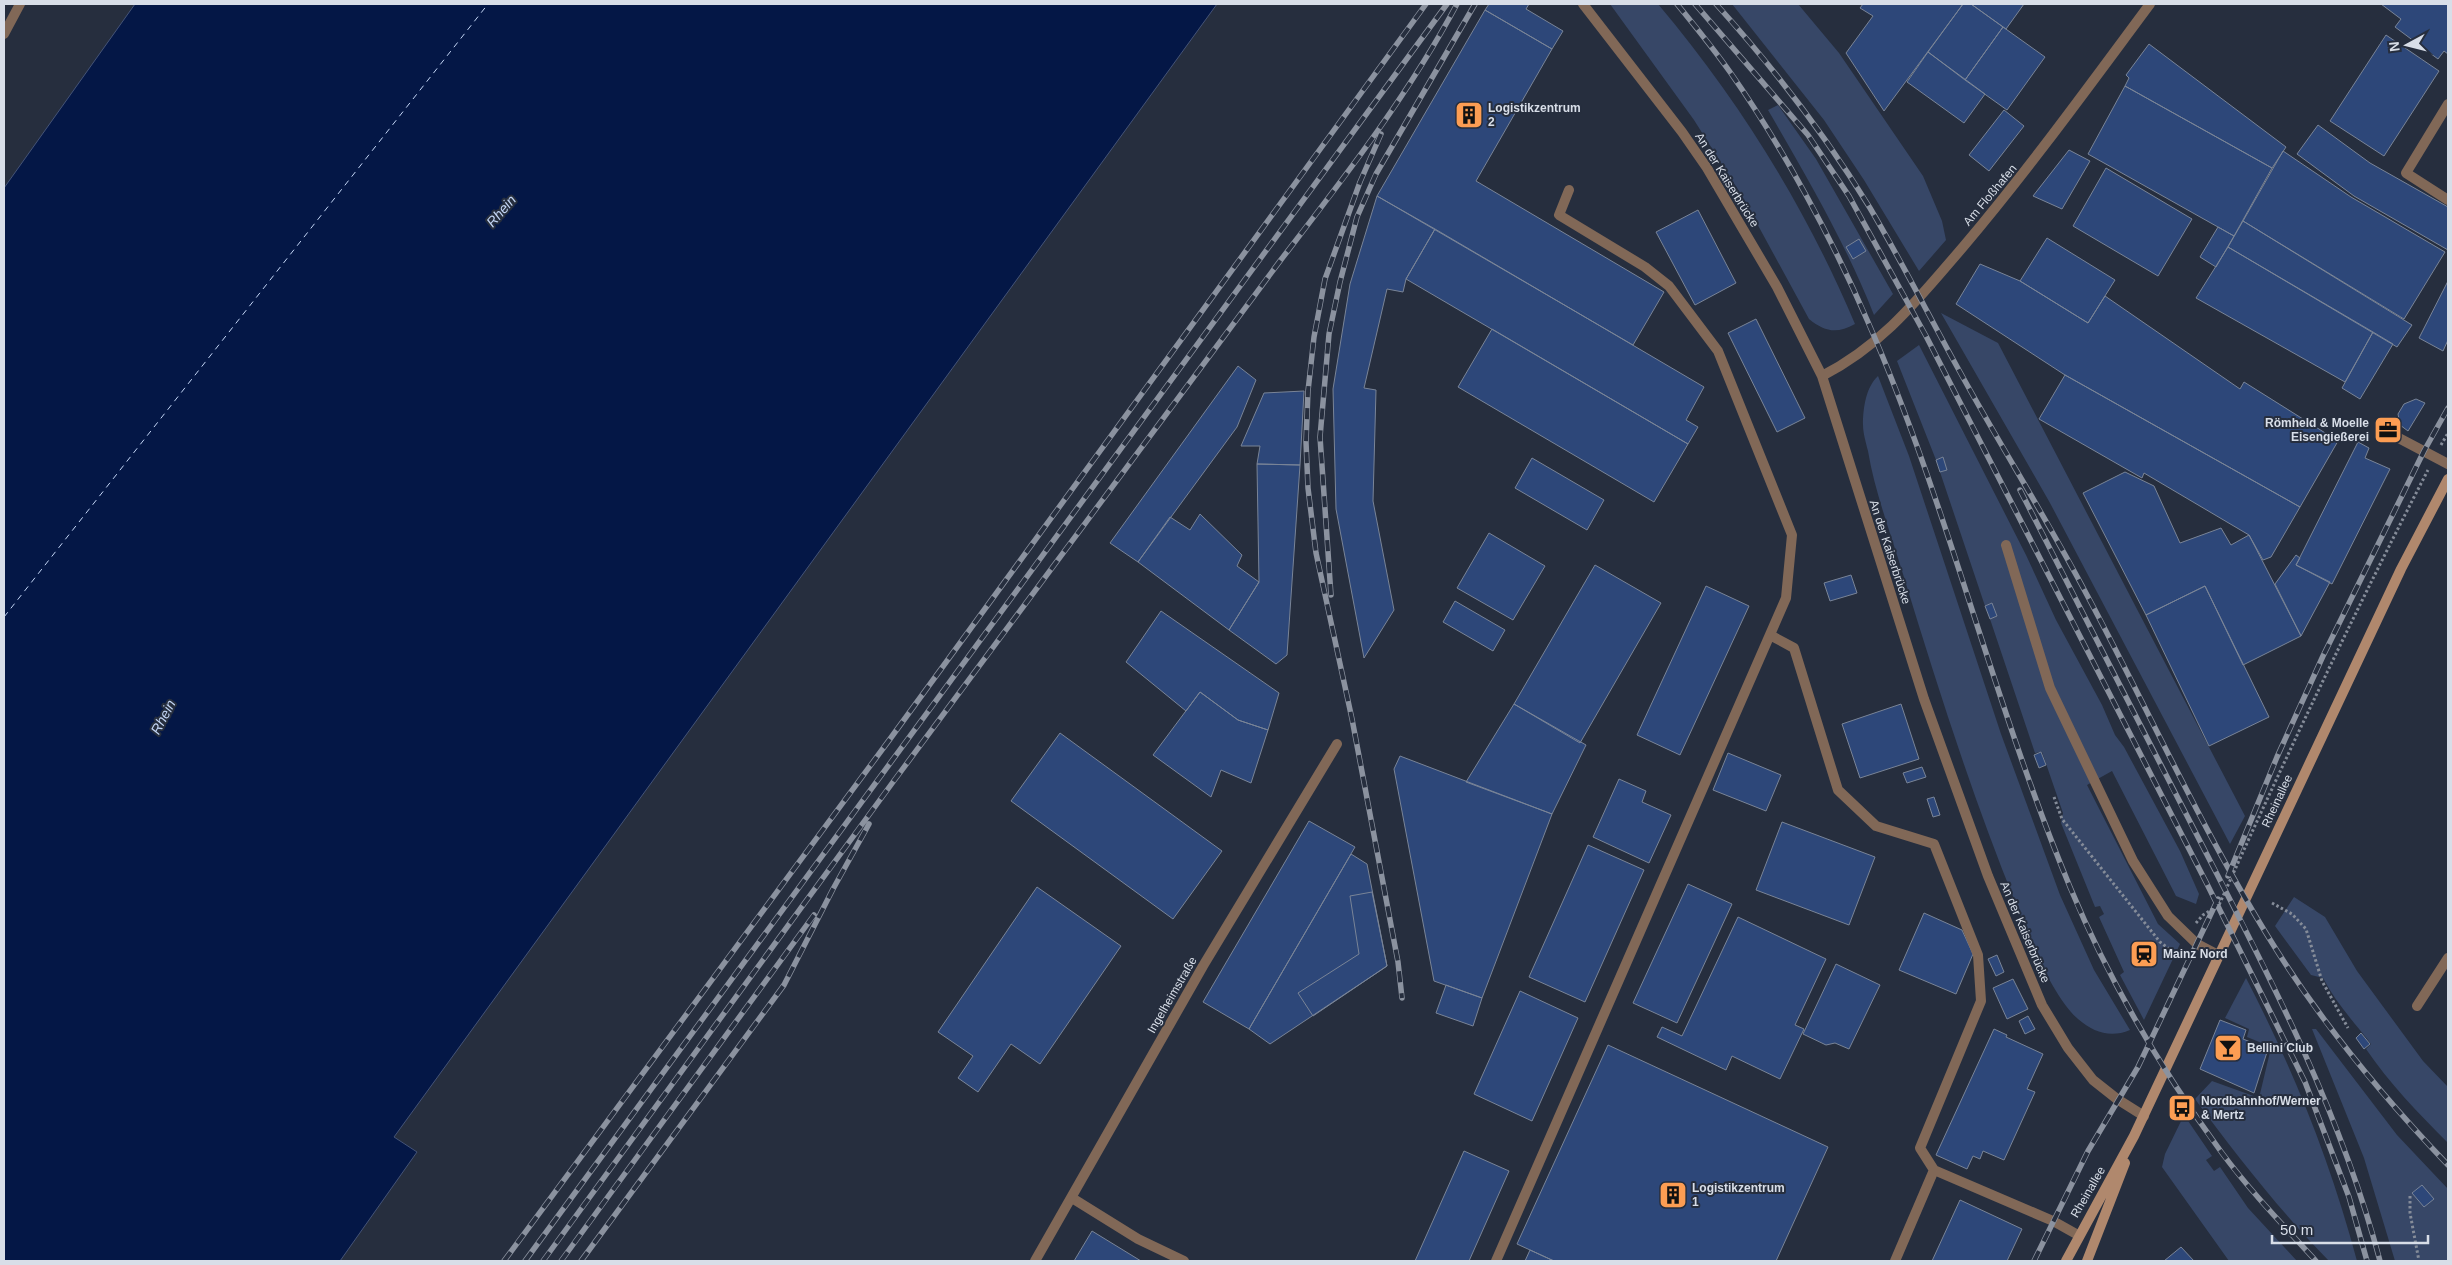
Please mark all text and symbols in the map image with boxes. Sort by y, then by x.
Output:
north arrow [2382,20,2432,70]
text: N [2386,41,2403,53]
building icon: Logistikzentrum 2 [1454,100,1484,130]
place label: Logistikzentrum 2 [1488,101,1581,129]
street label: An der Kaiserbrücke [1692,130,1762,230]
street label: Am Floßhafen [1960,162,2020,228]
water label: Rhein [483,192,519,230]
office icon: Römheld & Moelle Eisengießerei [2373,415,2403,445]
place label: Römheld & Moelle Eisengießerei [2265,416,2369,444]
street label: An der Kaiserbrücke [1867,498,1914,606]
water label: Rhein [147,697,179,737]
street label: Rheinallee [2259,772,2295,830]
street label: An der Kaiserbrücke [1997,879,2053,985]
station icon: Mainz Nord [2129,939,2159,969]
place label: Mainz Nord [2163,947,2228,961]
street label: Ingelheimstraße [1144,954,1200,1036]
bar icon: Bellini Club [2213,1033,2243,1063]
place label: Bellini Club [2247,1041,2313,1055]
bus stop icon: Nordbahnhof/Werner & Mertz [2167,1093,2197,1123]
place label: Nordbahnhof/Werner & Mertz [2201,1094,2321,1122]
street label: Rheinallee [2068,1164,2108,1220]
building icon: Logistikzentrum 1 [1658,1180,1688,1210]
place label: Logistikzentrum 1 [1692,1181,1785,1209]
scale bar [2272,1212,2428,1244]
text: 50 m [2280,1221,2313,1238]

